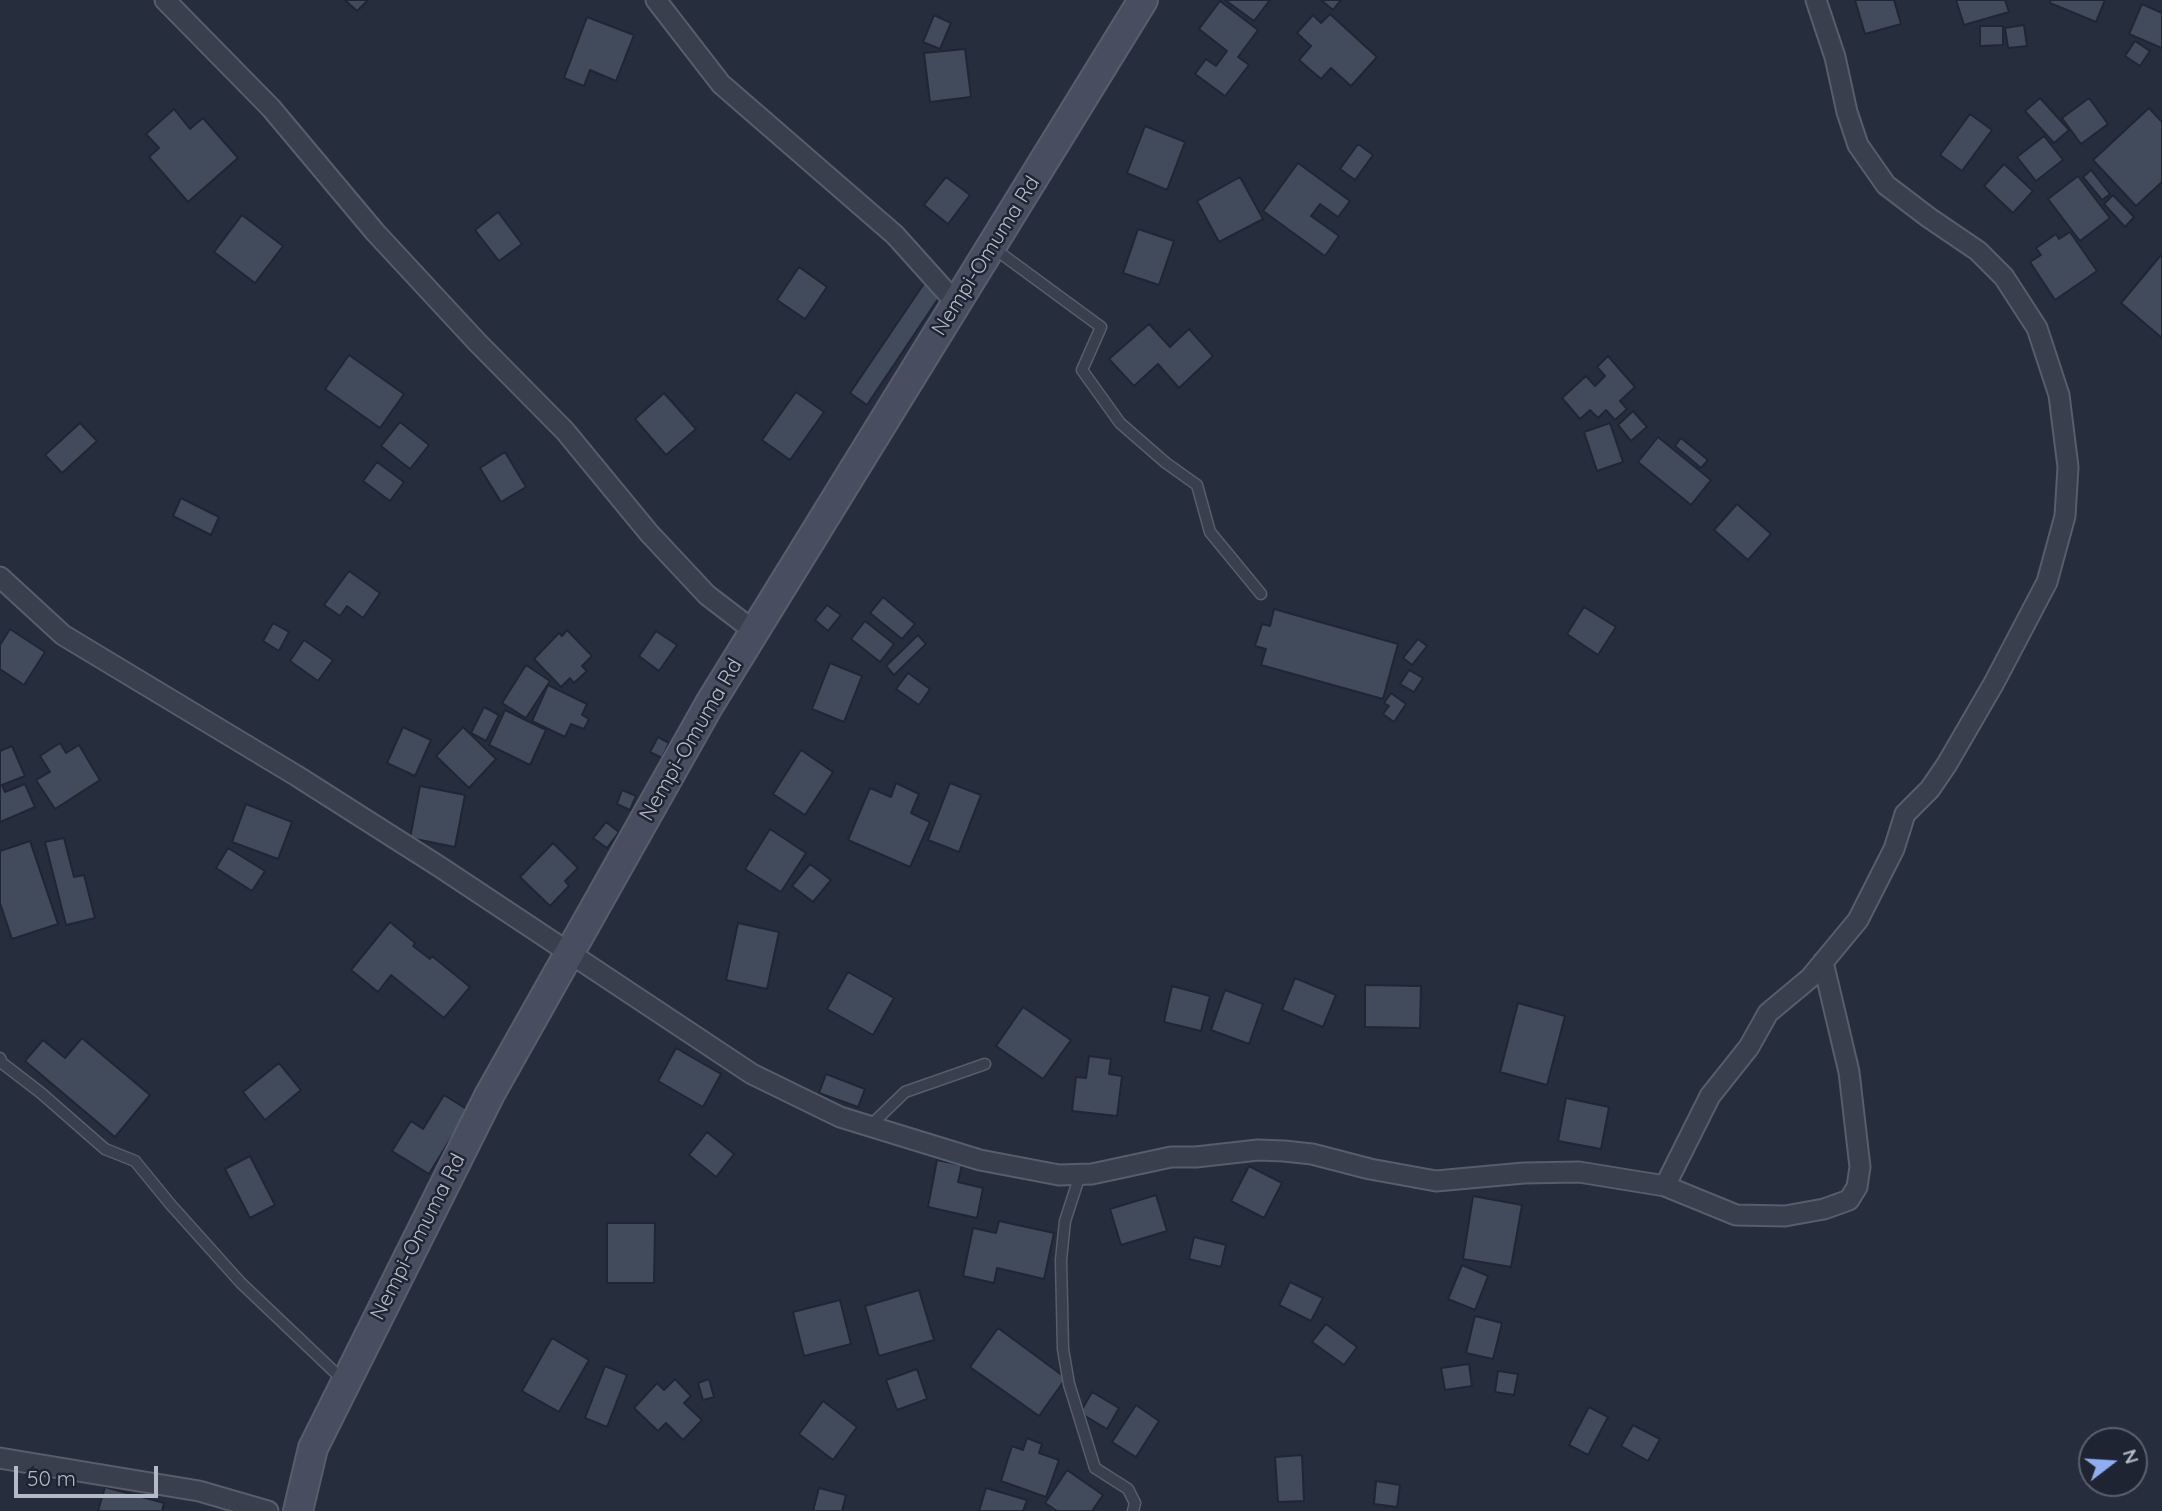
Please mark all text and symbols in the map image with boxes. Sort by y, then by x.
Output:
street label: Nempi-Omuma Rd [927,172,1045,340]
street label: Nempi-Omuma Rd [634,654,748,826]
street label: Nempi-Omuma Rd [365,1150,471,1324]
north arrow [2078,1427,2148,1497]
text: N [2118,1446,2145,1467]
scale bar [18,1452,161,1496]
text: 50 m [27,1465,76,1491]

